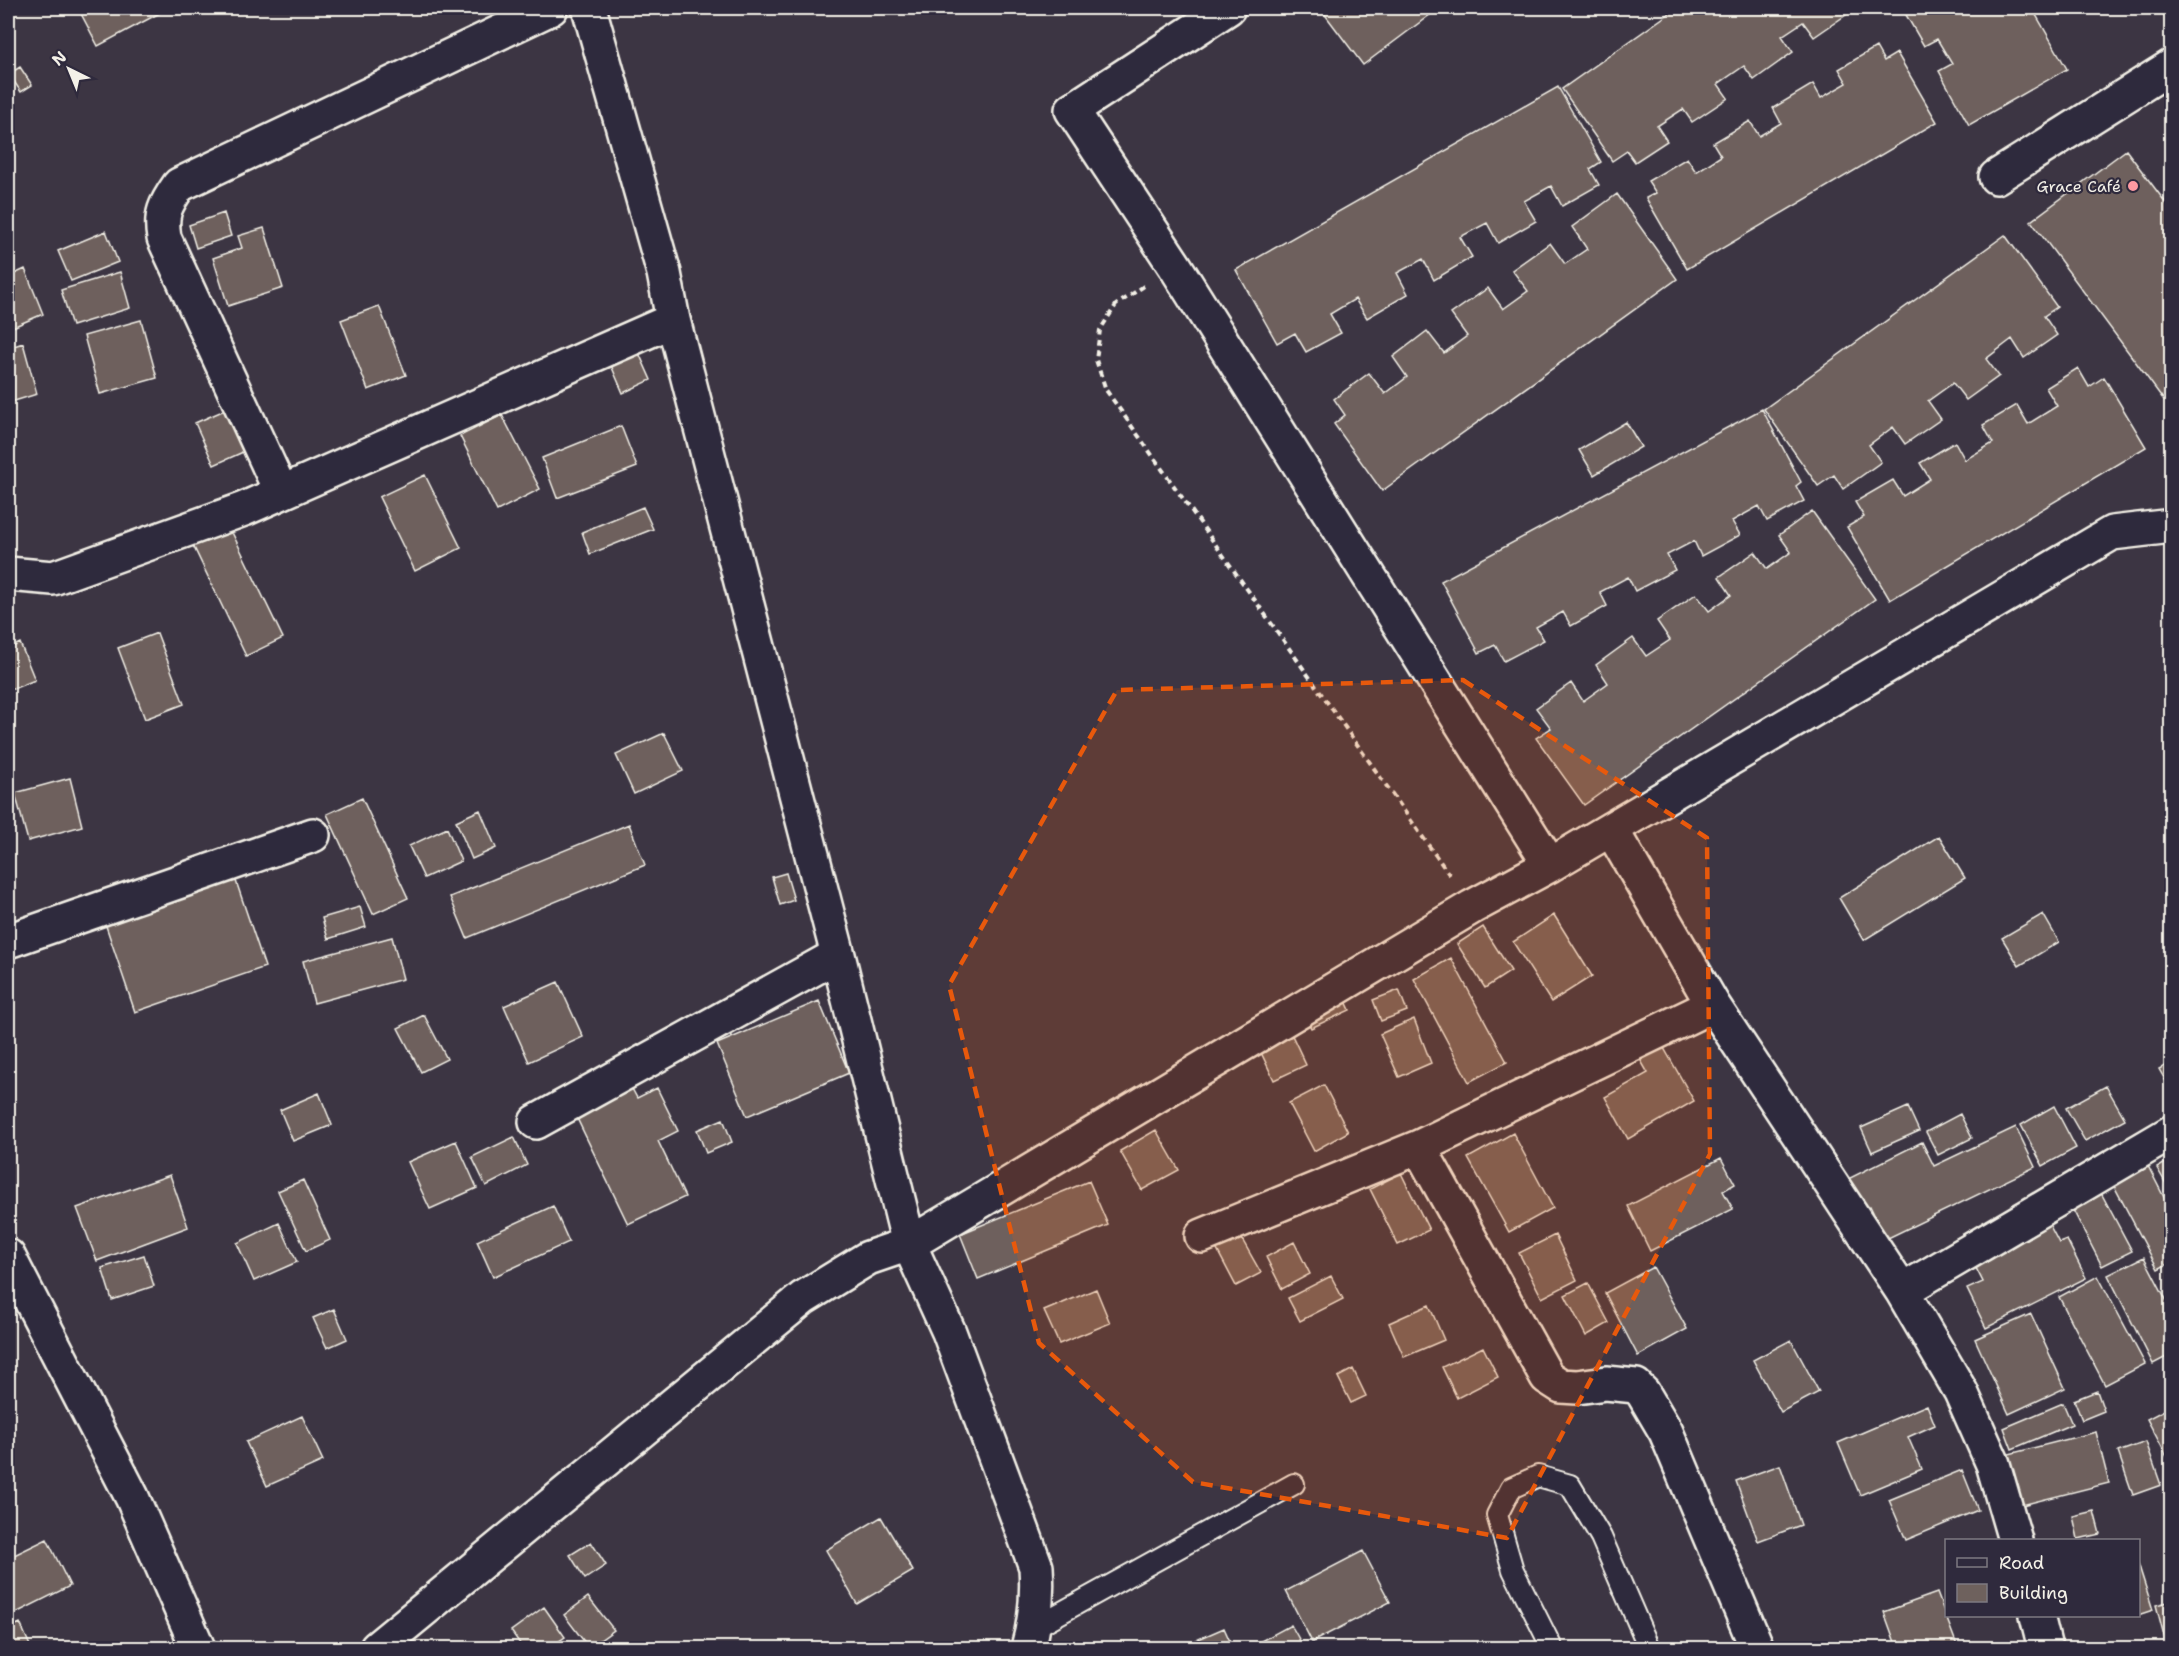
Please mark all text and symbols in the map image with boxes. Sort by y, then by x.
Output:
north arrow [39,39,99,99]
text: N [47,46,71,70]
place label: Grace Café [2037,176,2121,197]
marker: Grace Café [2126,179,2140,193]
legend [1945,1539,2140,1617]
text: Road [1999,1551,2044,1575]
text: Building [1999,1581,2068,1605]

